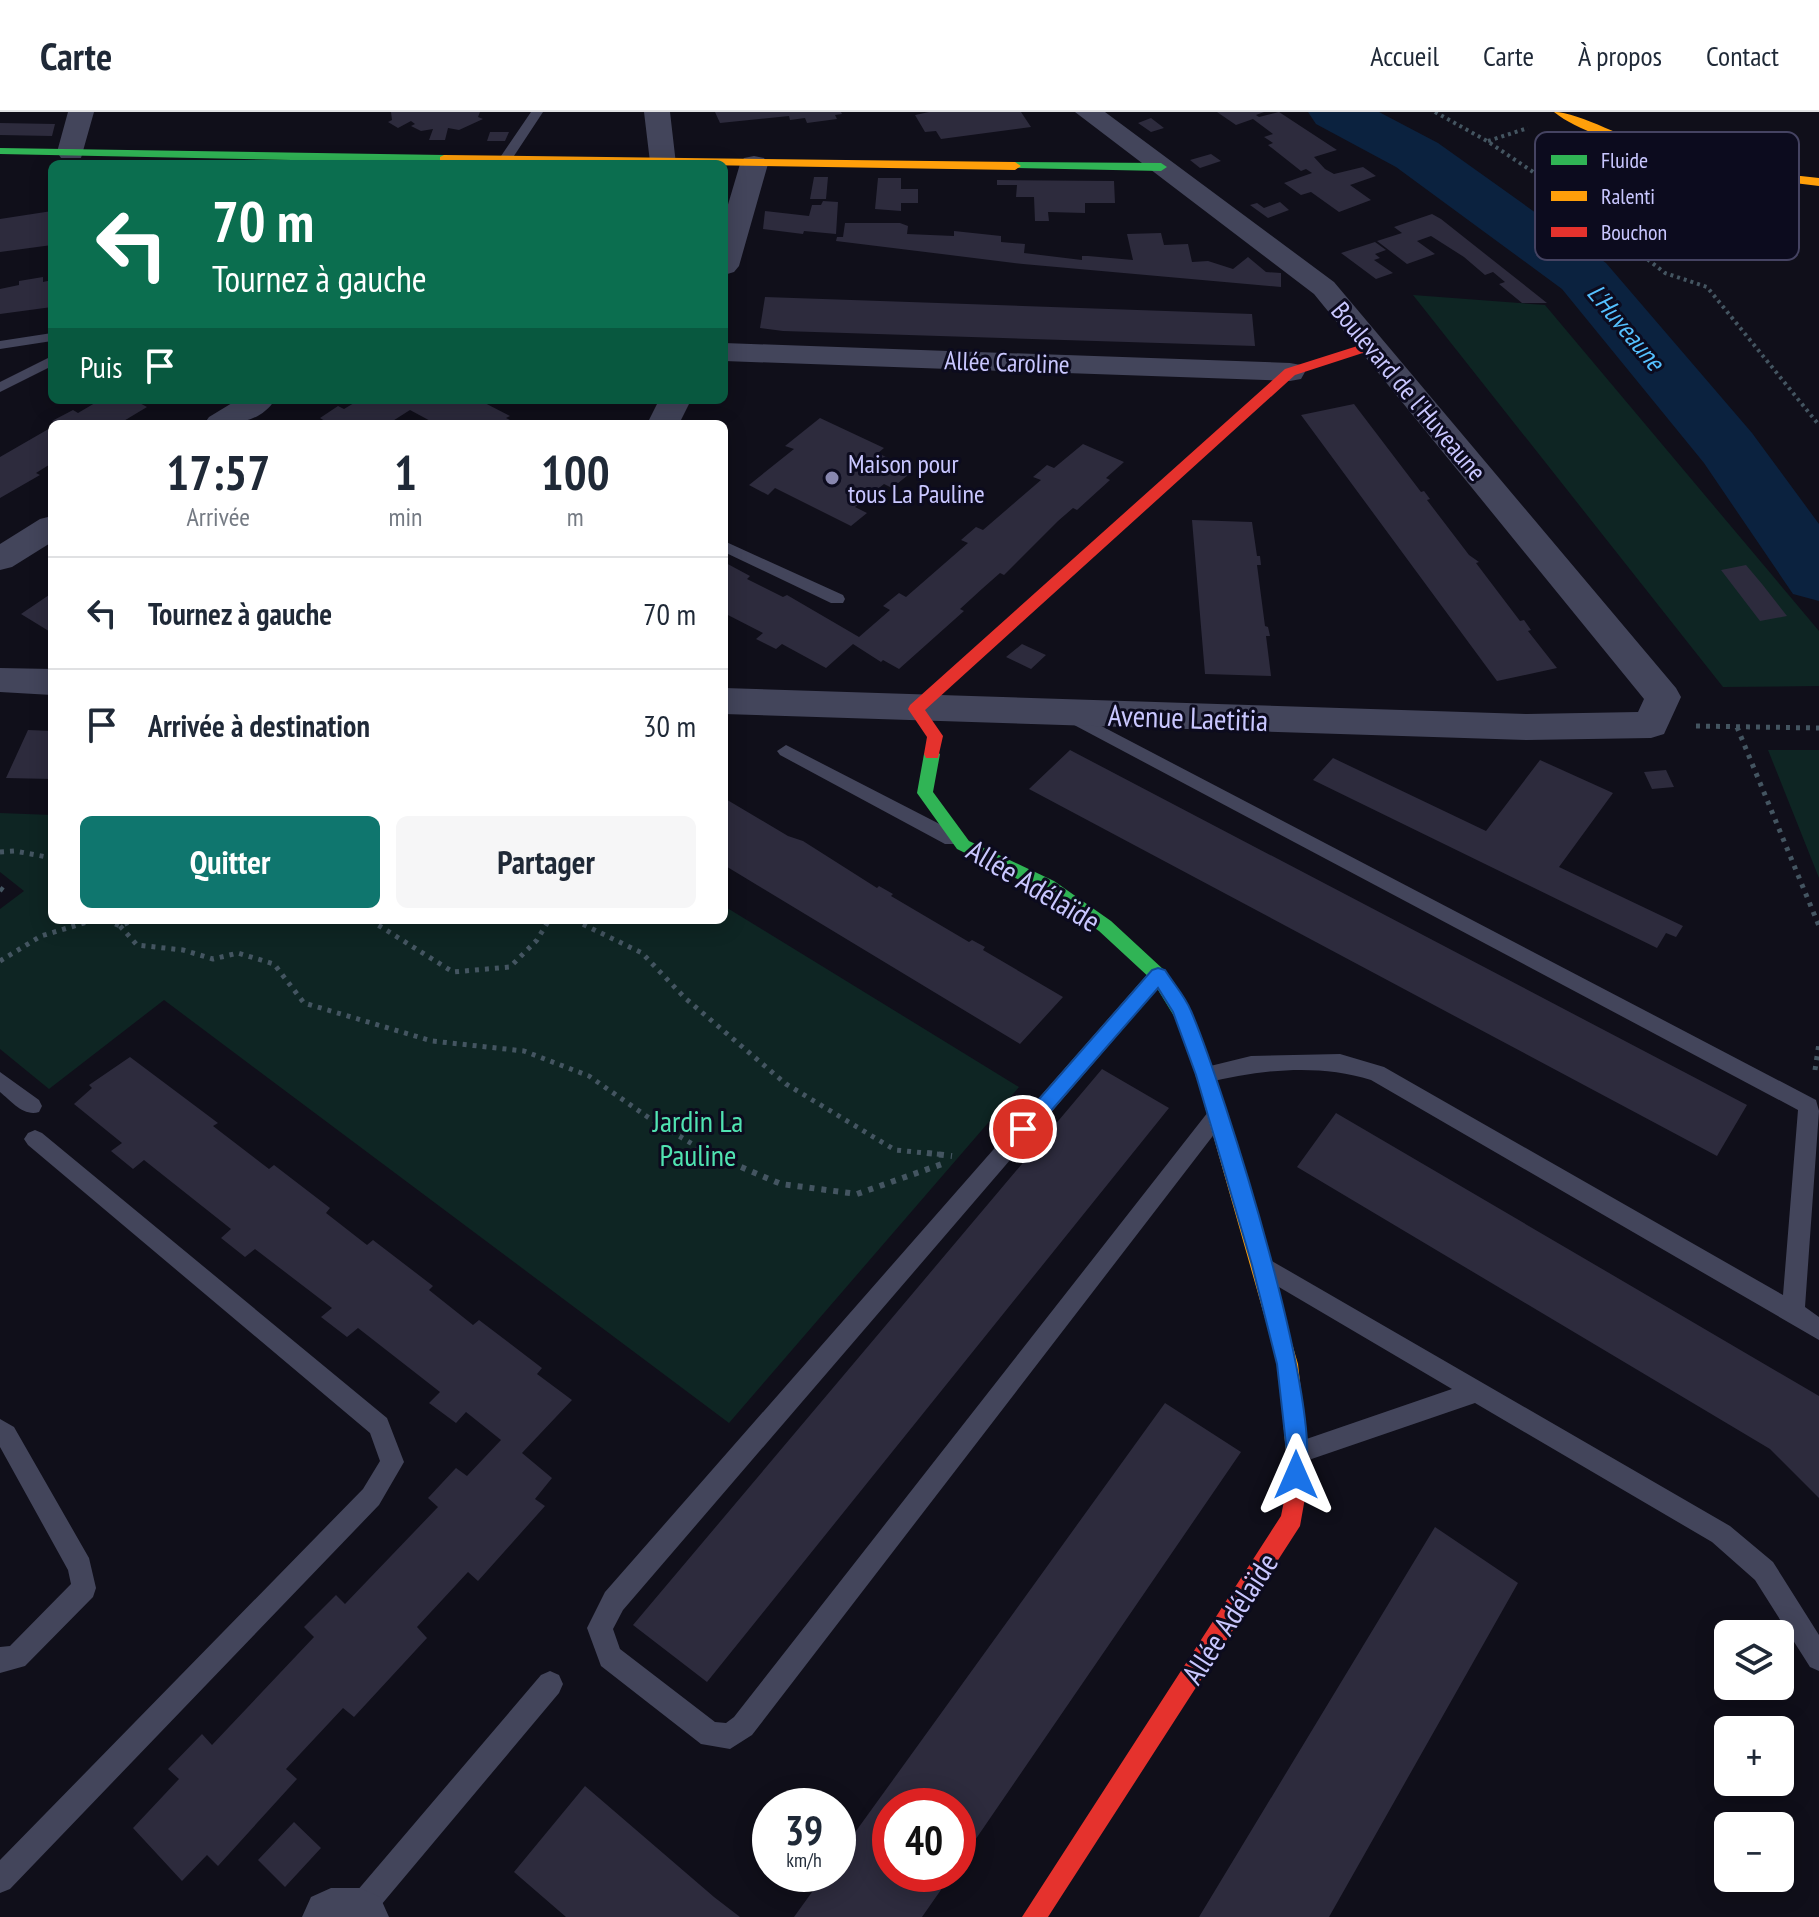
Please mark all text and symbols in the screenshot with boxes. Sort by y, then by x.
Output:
text: Carte [40,31,112,80]
text: Accueil [1370,37,1439,74]
text: Carte [1483,37,1534,74]
text: À propos [1578,37,1662,74]
text: Contact [1706,37,1779,74]
legend [1535,132,1799,260]
text: Fluide [1601,146,1648,174]
text: Ralenti [1601,182,1655,210]
text: 70 m [212,185,314,257]
icon: left [80,192,184,296]
text: Bouchon [1601,218,1667,246]
text: Tournez à gauche [212,255,427,302]
water label: L'Huveaune [1580,277,1673,379]
street label: Boulevard de l'Huveaune [1324,295,1494,487]
street label: Allée Caroline [944,343,1070,381]
icon: arrive [138,344,182,388]
text: Puis [80,347,122,386]
text: 17:57 [166,441,270,503]
text: 1 [394,441,417,503]
text: 100 [541,441,610,503]
place label: Maison pour tous La Pauline [848,447,985,510]
marker: Maison pour tous La Pauline [823,469,841,487]
text: Arrivée [186,500,250,533]
text: min [388,500,422,533]
text: m [567,500,584,533]
icon: left [80,591,124,635]
text: Tournez à gauche [148,594,332,633]
text: 70 m [643,594,696,633]
street label: Avenue Laetitia [1107,695,1269,739]
icon: arrive [80,703,124,747]
text: Arrivée à destination [148,706,370,745]
text: 30 m [643,706,696,745]
button: Quitter [80,816,380,908]
button: Partager [396,816,696,908]
street label: Allée Adélaïde [960,830,1108,940]
pin [989,1095,1057,1163]
park label: Jardin La Pauline [652,1101,743,1174]
icon: arrive [1001,1107,1045,1151]
position arrow [1254,1433,1338,1517]
street label: Allée Adélaïde [1172,1545,1286,1691]
map controls [1714,1620,1794,1892]
button: layers [1714,1620,1794,1700]
button: + [1714,1716,1794,1796]
speed limit sign: 40 [872,1788,976,1892]
text: 39 [785,1804,823,1856]
button: − [1714,1812,1794,1892]
text: km/h [786,1847,822,1873]

